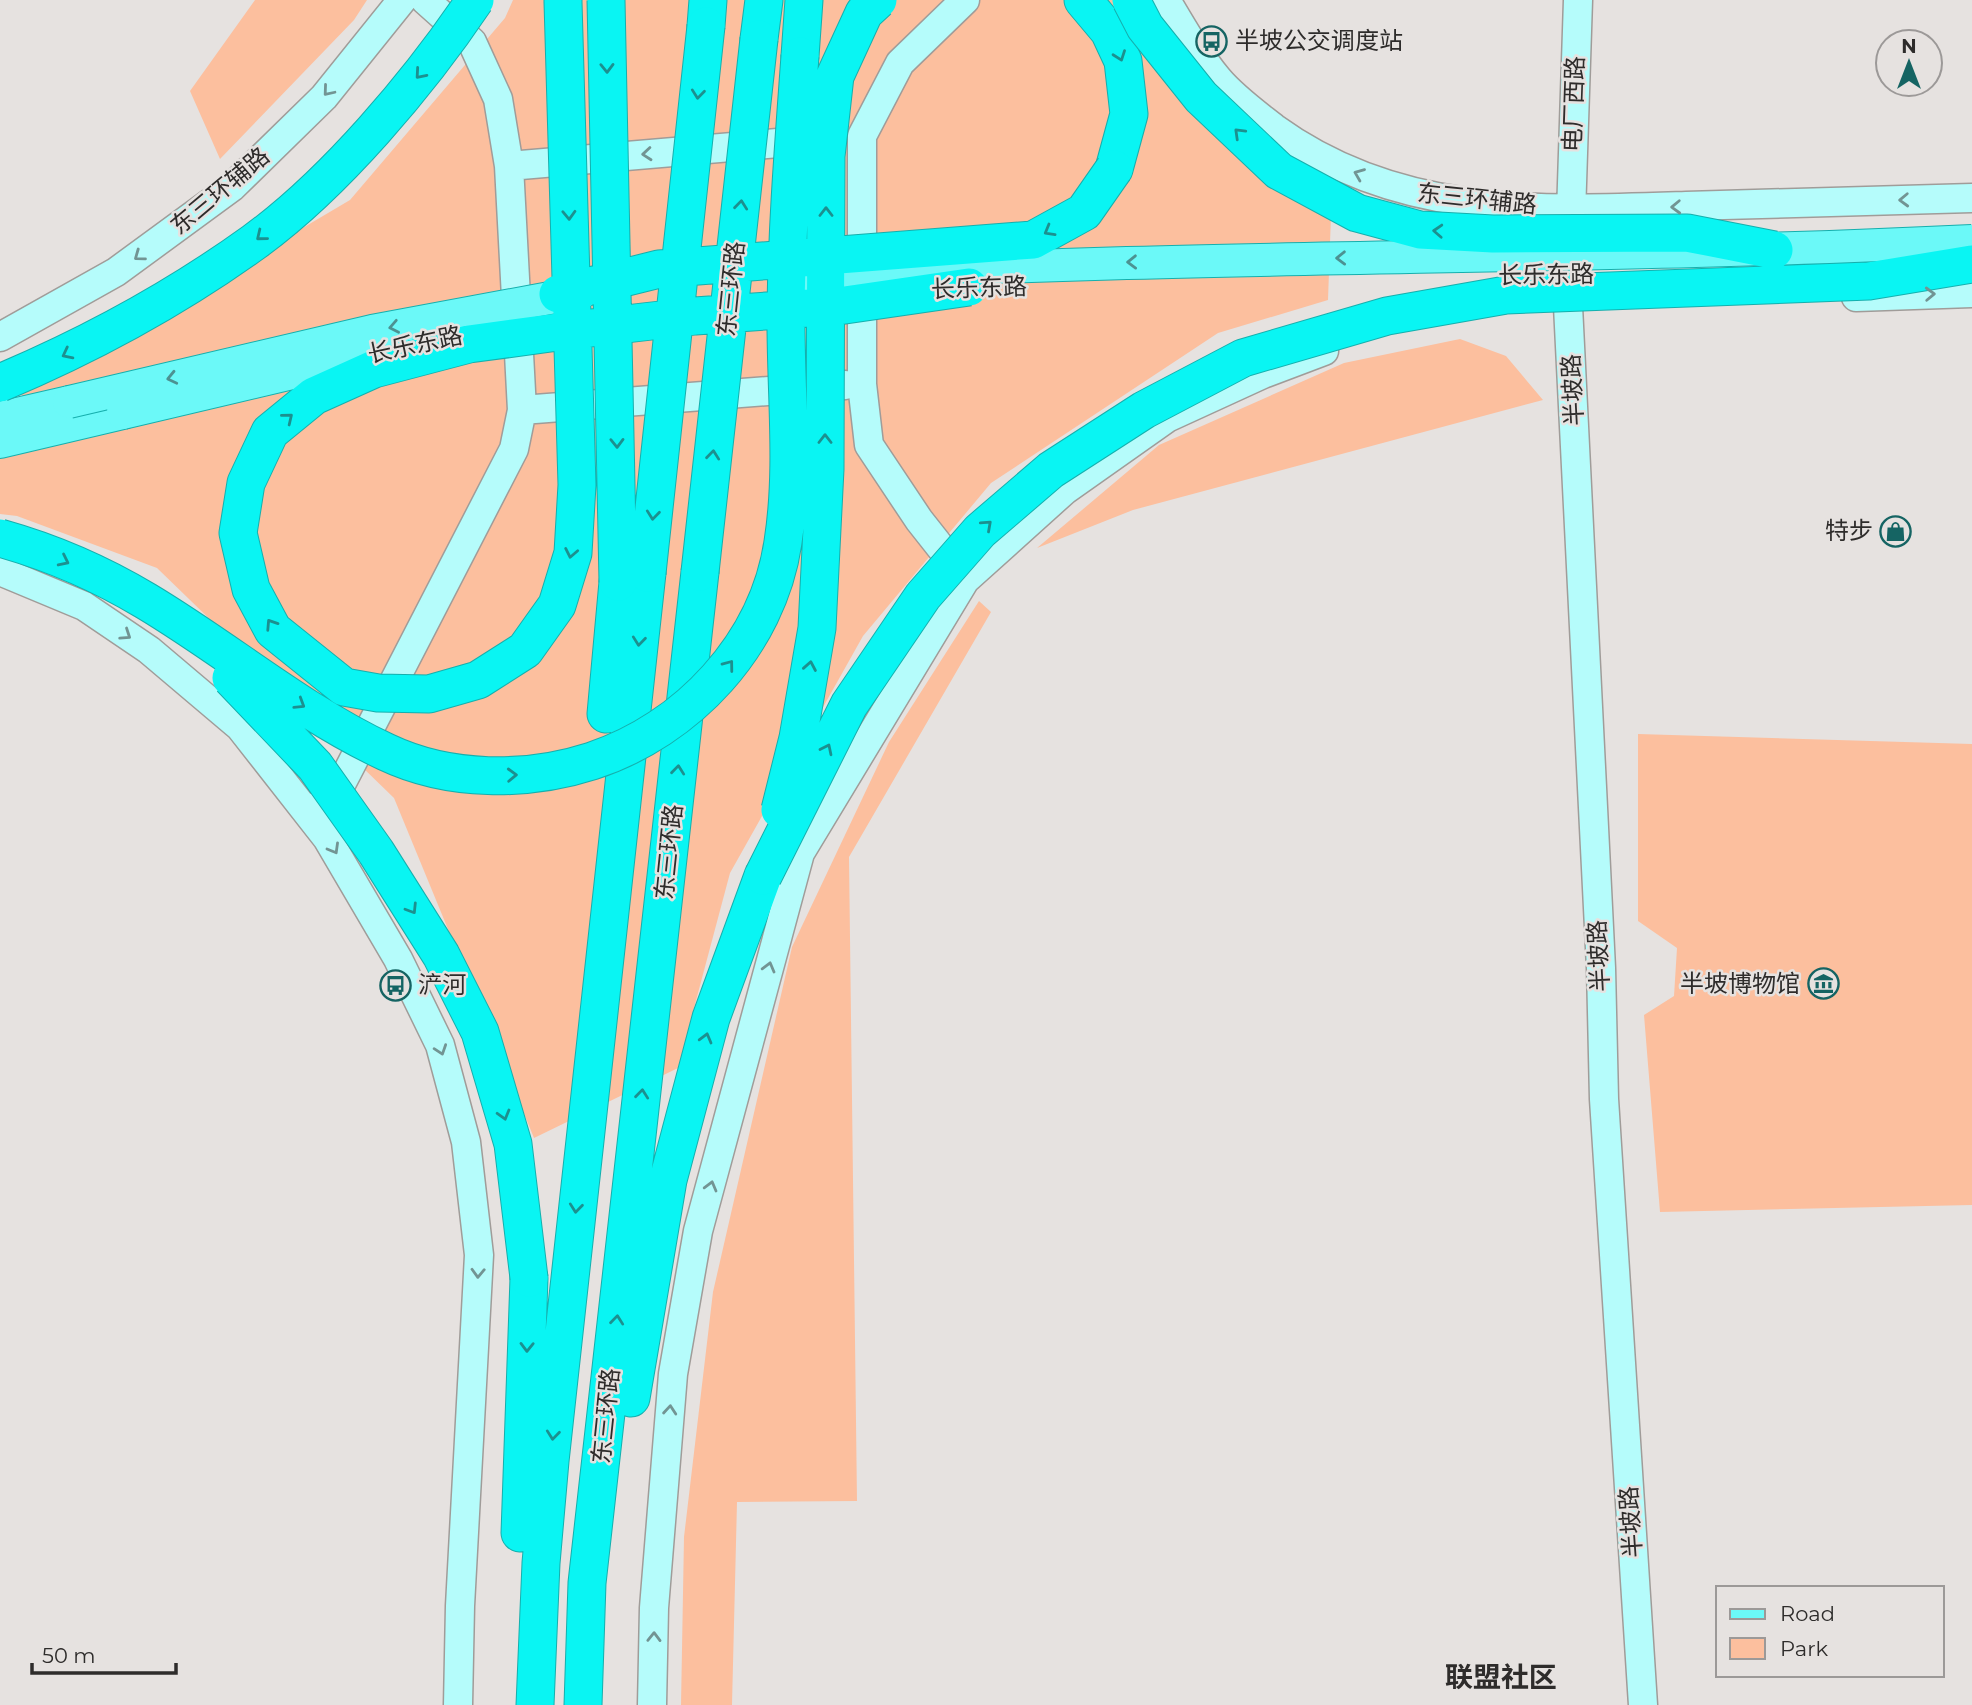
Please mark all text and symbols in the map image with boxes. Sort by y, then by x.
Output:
bus stop icon: 半坡公交调度站 [1195,24,1229,58]
place label: 半坡公交调度站 [1235,26,1403,55]
north arrow [1874,28,1944,98]
text: N [1901,35,1917,58]
one-way arrow [1112,49,1126,62]
street label: 电厂西路 [1557,56,1590,152]
one-way arrow [600,63,615,74]
one-way arrow [416,66,428,79]
one-way arrow [324,82,336,95]
one-way arrow [691,88,706,99]
one-way arrow [1234,128,1247,141]
street label: 东三环辅路 [164,141,275,240]
one-way arrow [641,146,652,161]
one-way arrow [1354,169,1366,183]
street label: 东三环辅路 [1416,178,1538,219]
one-way arrow [1898,192,1909,208]
one-way arrow [733,199,748,211]
one-way arrow [1671,199,1682,214]
one-way arrow [818,206,834,216]
one-way arrow [561,210,577,221]
one-way arrow [1043,223,1056,236]
one-way arrow [1432,224,1443,239]
one-way arrow [256,228,268,241]
street label: 东三环路 [711,240,750,338]
one-way arrow [134,247,147,260]
one-way arrow [1335,250,1345,266]
one-way arrow [1126,254,1137,269]
street label: 长乐东路 [1498,259,1594,290]
street label: 长乐东路 [931,271,1027,304]
one-way arrow [1924,287,1935,302]
one-way arrow [388,319,400,334]
street label: 长乐东路 [365,320,465,369]
one-way arrow [62,345,74,359]
street label: 半坡路 [1556,353,1589,427]
one-way arrow [166,370,178,384]
one-way arrow [280,413,292,426]
one-way arrow [817,433,833,444]
one-way arrow [609,438,625,448]
one-way arrow [705,450,720,461]
one-way arrow [646,510,661,521]
shop icon: 特步 [1879,514,1913,548]
place label: 特步 [1825,516,1873,545]
one-way arrow [979,521,992,533]
one-way arrow [565,547,580,559]
one-way arrow [57,552,69,566]
one-way arrow [266,619,279,632]
one-way arrow [118,627,131,639]
one-way arrow [632,635,647,647]
one-way arrow [720,660,733,673]
one-way arrow [802,660,817,672]
one-way arrow [292,696,305,709]
one-way arrow [818,744,832,756]
one-way arrow [670,765,685,776]
one-way arrow [506,768,517,783]
street label: 东三环路 [649,803,688,901]
one-way arrow [326,842,339,855]
one-way arrow [404,901,417,914]
street label: 半坡路 [1582,919,1615,993]
one-way arrow [761,961,775,973]
museum icon: 半坡博物馆 [1806,967,1840,1001]
bus stop icon: 浐河 [378,968,412,1002]
place label: 半坡博物馆 [1680,969,1800,998]
place label: 浐河 [418,970,466,999]
one-way arrow [698,1032,712,1044]
one-way arrow [433,1043,447,1055]
one-way arrow [634,1088,649,1100]
one-way arrow [496,1109,511,1121]
one-way arrow [702,1180,717,1192]
one-way arrow [569,1203,584,1214]
one-way arrow [471,1268,486,1279]
one-way arrow [609,1314,624,1326]
one-way arrow [519,1342,535,1352]
street label: 东三环路 [586,1367,625,1465]
one-way arrow [662,1404,677,1415]
one-way arrow [545,1429,560,1440]
street label: 半坡路 [1614,1485,1647,1559]
legend [1716,1586,1944,1677]
text: Road [1780,1601,1835,1626]
one-way arrow [646,1631,661,1642]
scale bar [32,1632,175,1676]
text: Park [1780,1636,1828,1661]
text: 50 m [42,1643,96,1668]
district label: 联盟社区 [1445,1660,1557,1694]

